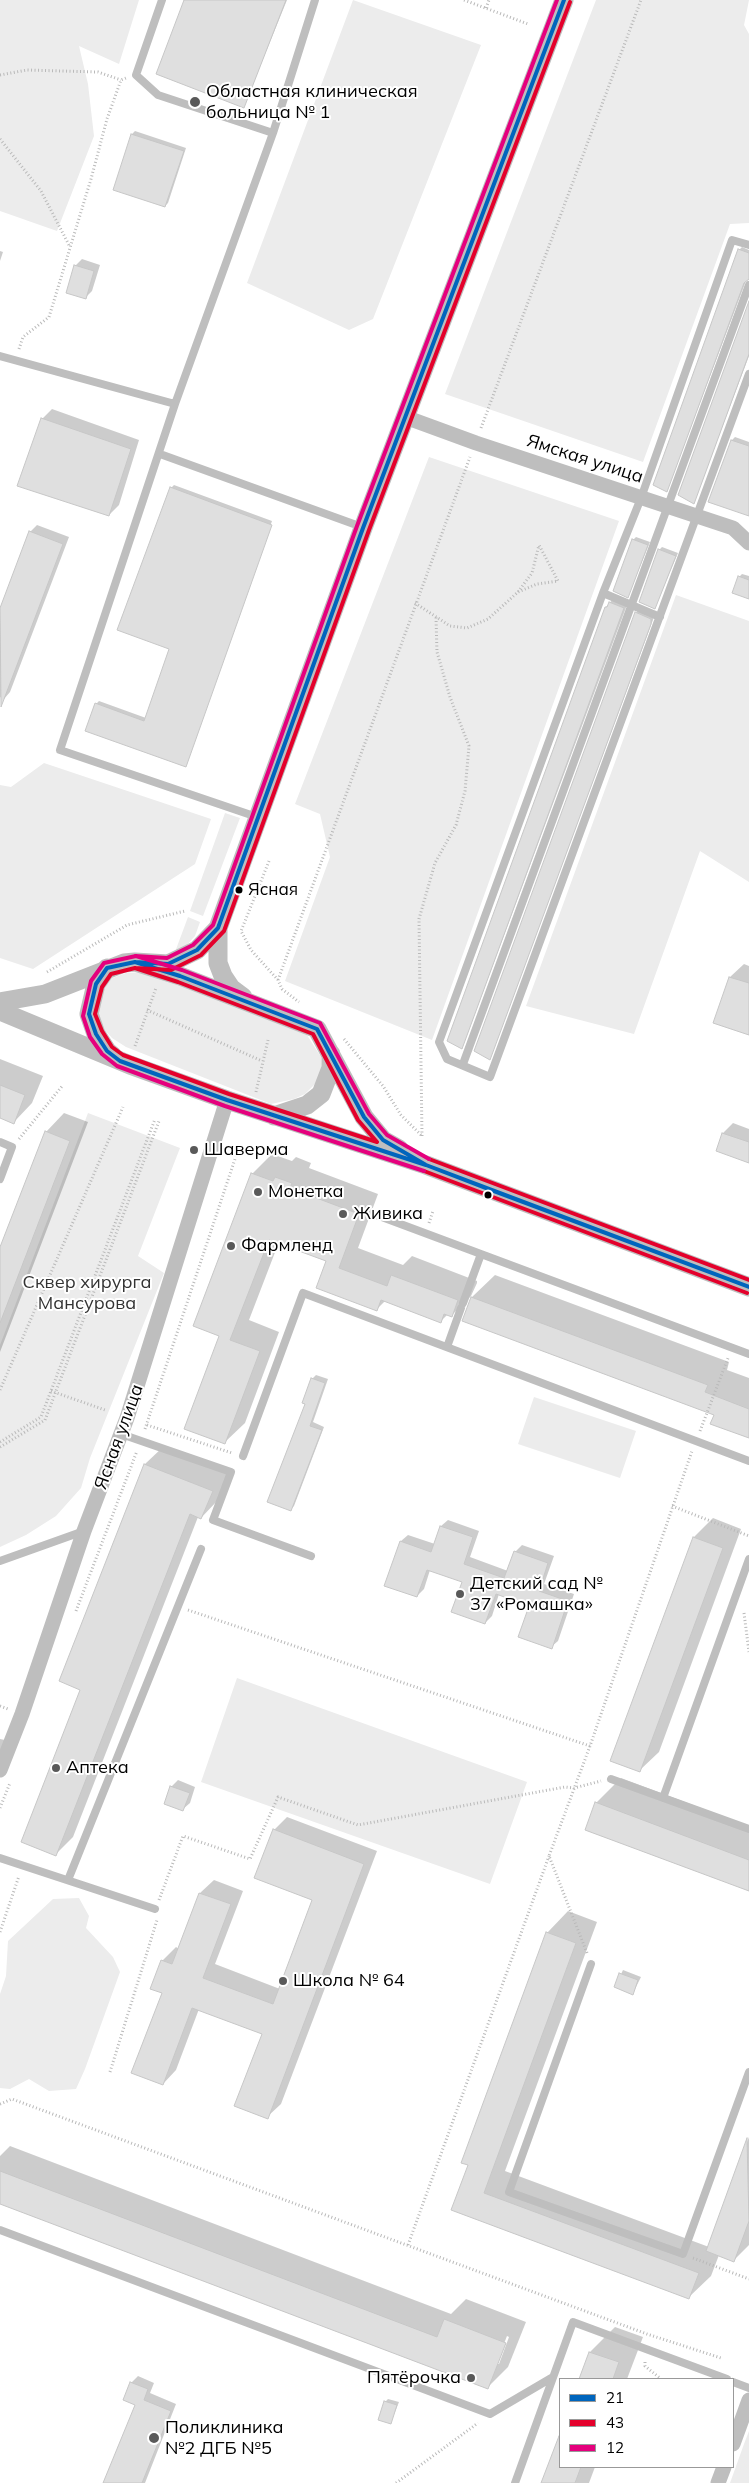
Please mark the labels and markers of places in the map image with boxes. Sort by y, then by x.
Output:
place label: Областная клиническая больница № 1 [206,81,418,124]
marker: Областная клиническая больница № 1 [188,95,202,109]
place label: Ясная [248,880,298,900]
marker: Ясная [234,885,244,895]
place label: Шаверма [204,1139,289,1161]
marker: Шаверма [188,1144,200,1156]
place label: Монетка [268,1181,343,1203]
marker: Монетка [252,1186,264,1198]
unlabelled marker [483,1190,493,1200]
place label: Живика [353,1203,423,1225]
marker: Живика [337,1208,349,1220]
place label: Фармленд [241,1235,333,1257]
marker: Фармленд [225,1240,237,1252]
place label: Детский сад № 37 «Ромашка» [470,1573,603,1616]
marker: Детский сад № 37 «Ромашка» [454,1588,466,1600]
place label: Аптека [66,1757,129,1779]
marker: Аптека [50,1762,62,1774]
place label: Школа № 64 [293,1970,405,1992]
marker: Школа № 64 [277,1975,289,1987]
place label: Пятёрочка [367,2367,461,2389]
marker: Пятёрочка [465,2372,477,2384]
place label: Поликлиника №2 ДГБ №5 [165,2417,283,2460]
marker: Поликлиника №2 ДГБ №5 [147,2431,161,2445]

